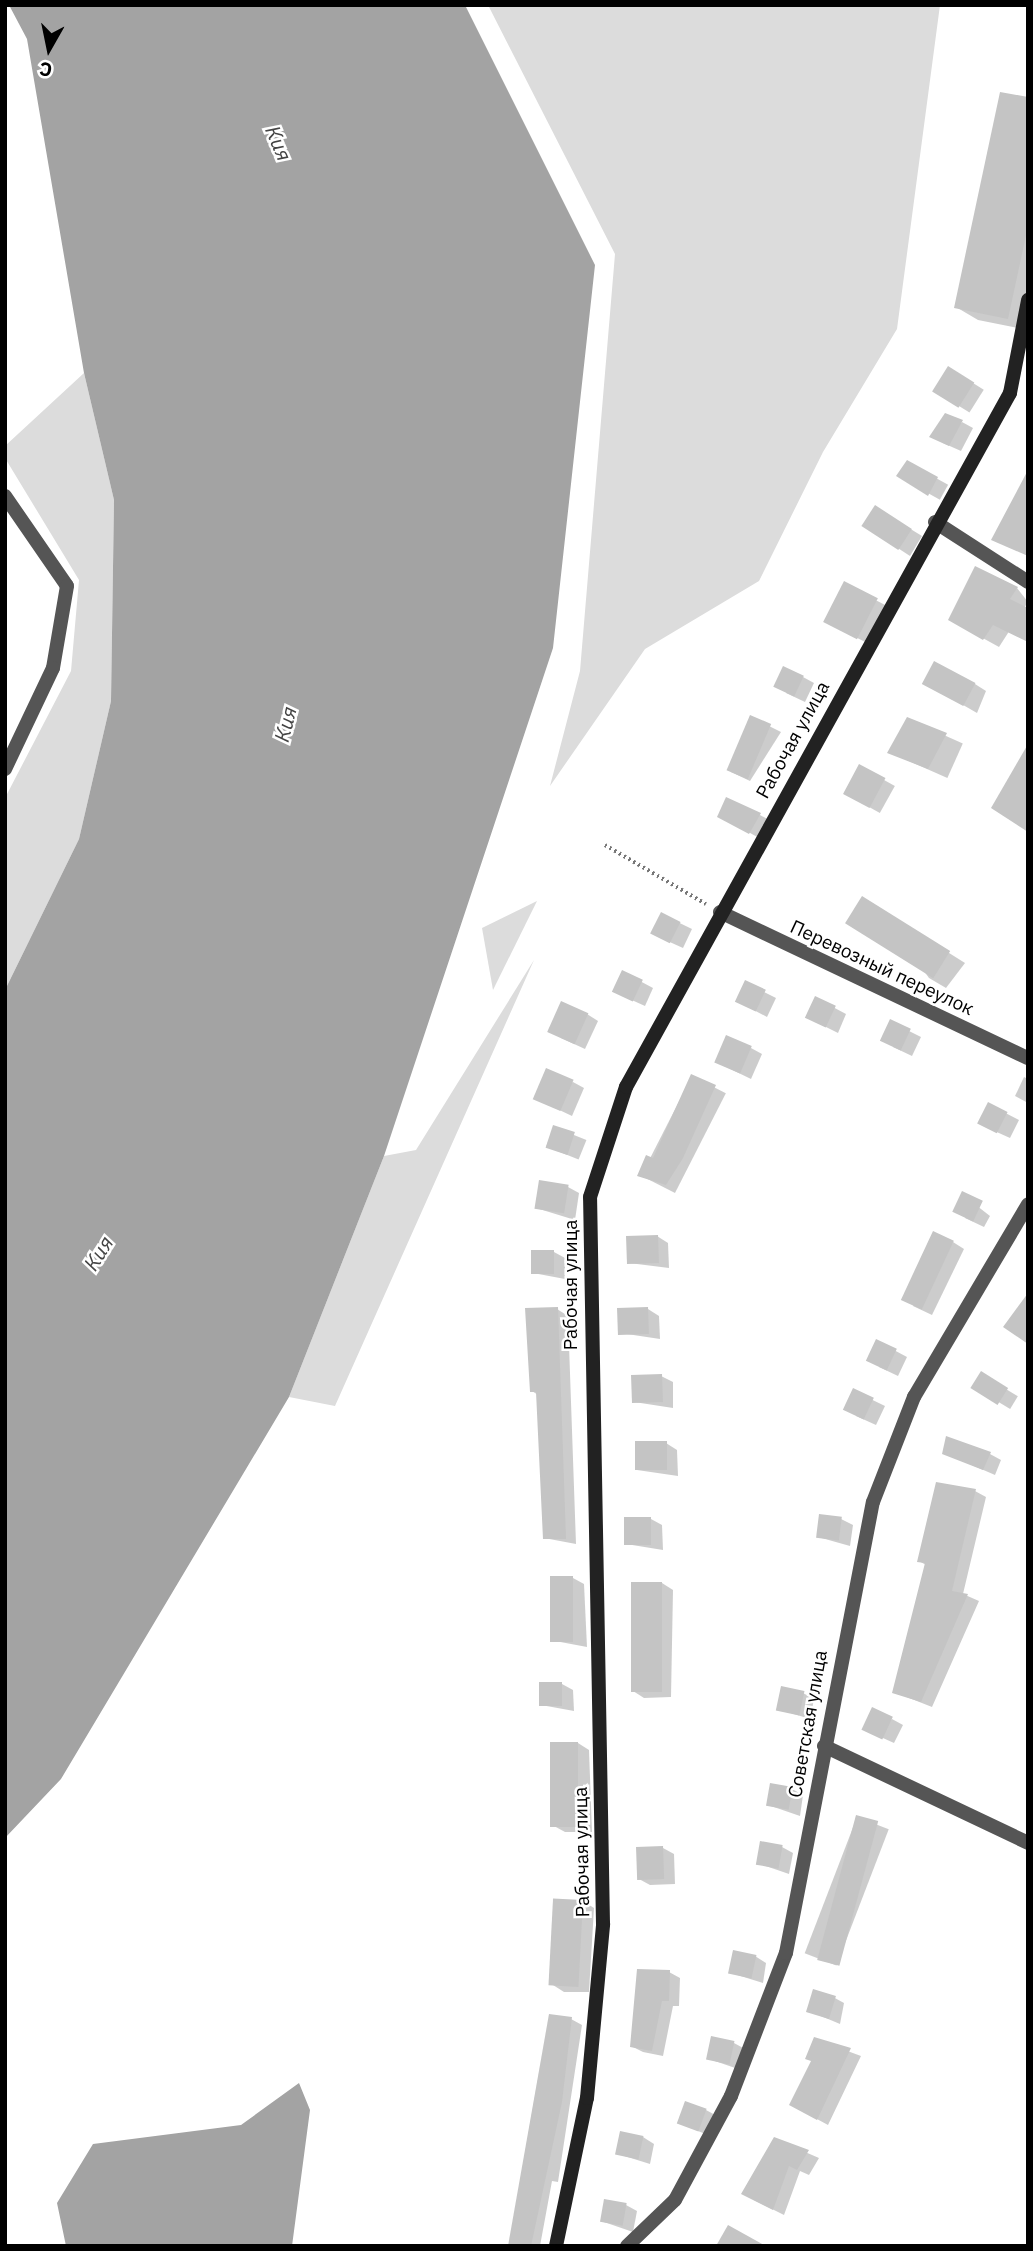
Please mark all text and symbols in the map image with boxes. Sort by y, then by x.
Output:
north arrow [14,14,84,84]
text: С [38,57,54,83]
water label: Кия [260,122,298,164]
street label: Рабочая улица [751,677,835,803]
water label: Кия [268,704,302,744]
street label: Перевозный переулок [787,915,977,1021]
street label: Рабочая улица [560,1220,582,1350]
water label: Кия [78,1231,118,1275]
street label: Советская улица [784,1649,832,1799]
street label: Рабочая улица [569,1787,595,1917]

